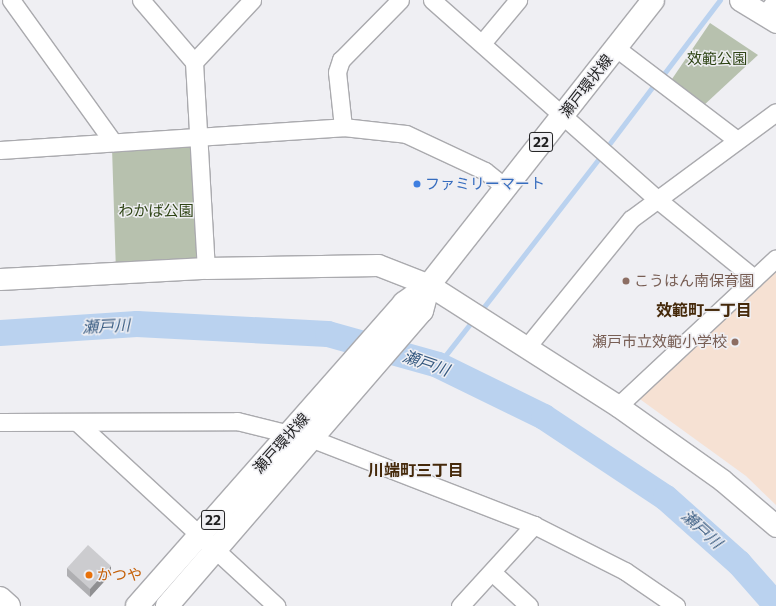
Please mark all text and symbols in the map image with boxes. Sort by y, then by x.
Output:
park label: 效範公園 [687,50,747,68]
street label: 瀬戸環状線 [556,51,616,121]
road number: 22 [529,130,553,154]
place label: ファミリーマート [425,175,545,193]
marker: ファミリーマート [412,179,422,189]
park label: わかば公園 [119,202,193,220]
place label: こうはん南保育園 [634,272,754,290]
marker: こうはん南保育園 [621,276,631,286]
district label: 效範町一丁目 [656,300,752,320]
water label: 瀬戸川 [82,315,130,337]
place label: 瀬戸市立效範小学校 [592,333,727,351]
marker: 瀬戸市立效範小学校 [730,337,740,347]
water label: 瀬戸川 [400,346,452,380]
street label: 瀬戸環状線 [249,409,313,477]
district label: 川端町三丁目 [368,460,464,480]
water label: 瀬戸川 [678,506,726,552]
road number: 22 [201,508,225,532]
place label: かつや [97,566,142,584]
marker: かつや [84,570,94,580]

